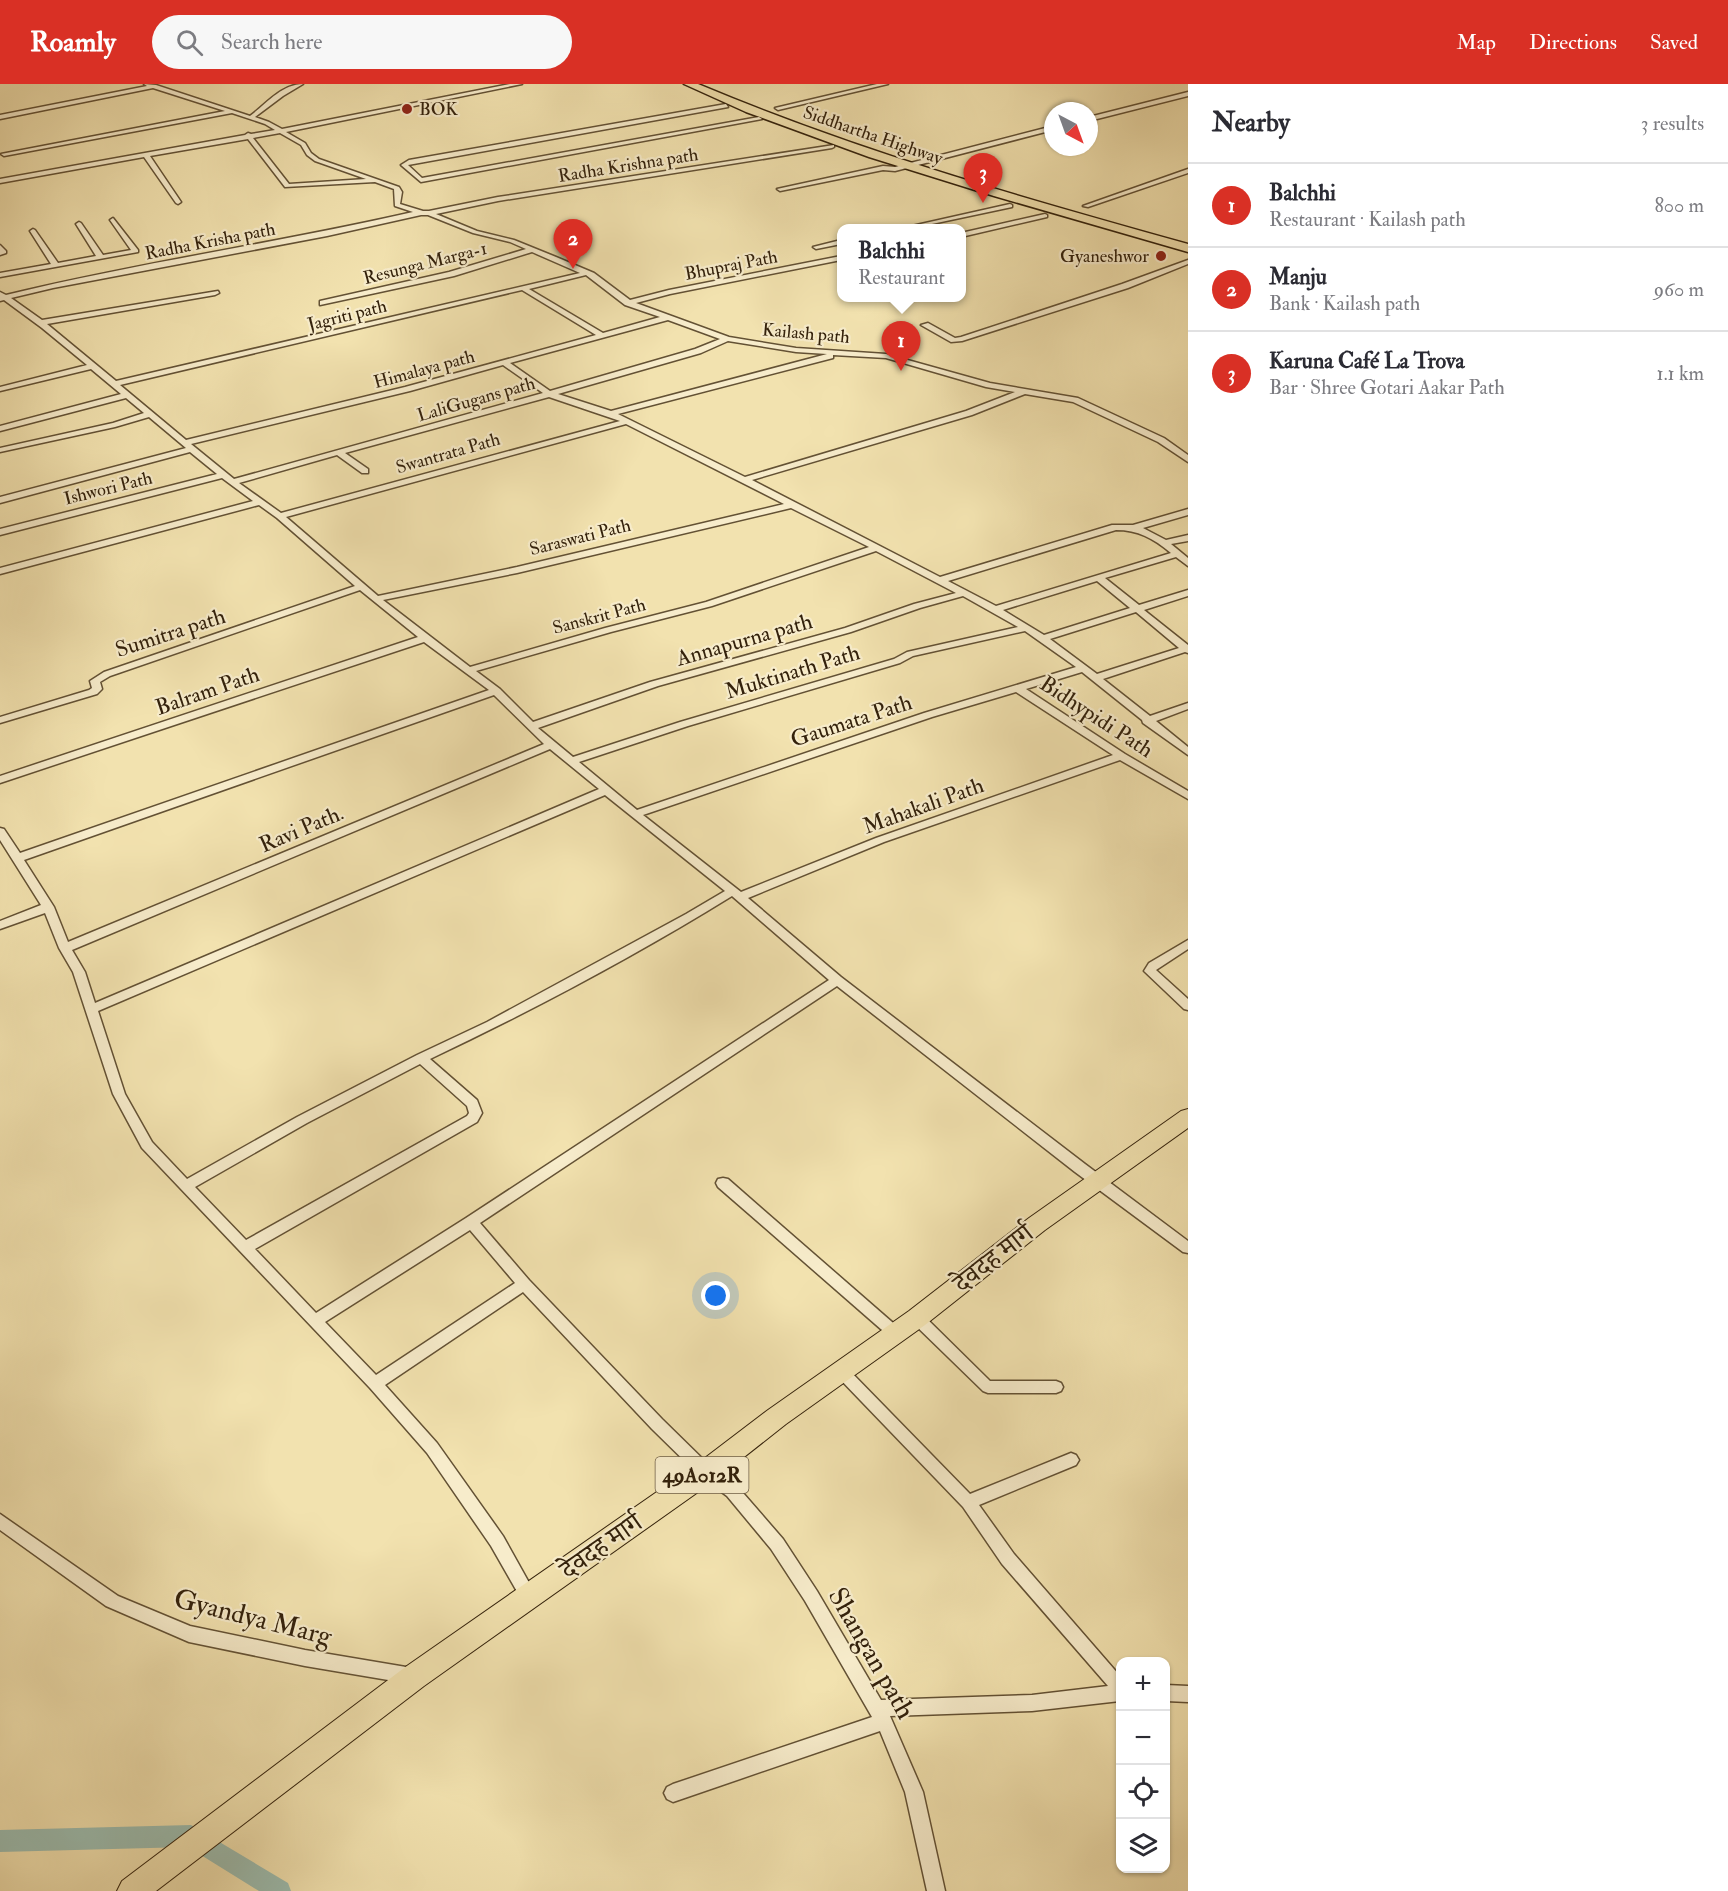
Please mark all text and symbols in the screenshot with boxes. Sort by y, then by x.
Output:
search box [152,15,572,69]
text: Roamly [30,25,116,60]
icon: search [173,26,206,59]
text: Search here [221,28,323,56]
text: Map [1456,29,1496,56]
text: Directions [1529,29,1617,56]
text: Saved [1650,29,1698,56]
place label: BOK [419,98,458,121]
street label: Siddhartha Highway [800,101,947,170]
marker: BOK [400,102,414,116]
north arrow [1044,102,1098,156]
text: Nearby [1212,107,1290,139]
text: 3 results [1641,111,1704,136]
street label: Radha Krishna path [556,143,700,188]
pin: 3 [964,154,1002,203]
text: Balchhi [1269,179,1336,207]
text: 1 [1228,193,1235,218]
text: 800 m [1654,193,1704,218]
text: Restaurant · Kailash path [1269,207,1466,232]
street label: Radha Krisha path [143,217,278,265]
pin: 2 [554,220,592,269]
popup [837,224,966,302]
street label: Resunga Marga-1 [361,237,489,290]
text: Balchhi [858,237,925,265]
street label: Bhupraj Path [683,245,780,286]
place label: Gyaneshwor [1060,245,1149,268]
marker: Gyaneshwor [1154,249,1168,263]
text: Manju [1269,263,1327,291]
text: Restaurant [858,265,945,290]
text: 2 [1226,277,1237,302]
text: 960 m [1654,277,1704,302]
text: Bank · Kailash path [1269,291,1420,316]
street label: Jagriti path [304,294,390,337]
street label: Kailash path [761,318,851,349]
pin: 1 [882,322,920,371]
street label: Himalaya path [371,345,478,394]
text: Karuna Café La Trova [1269,347,1464,375]
text: 3 [1228,361,1235,386]
text: 1.1 km [1657,361,1704,386]
street label: LaliGugans path [415,372,538,427]
text: Bar · Shree Gotari Aakar Path [1269,375,1505,400]
street label: Swantrata Path [393,427,503,479]
street label: Ishwori Path [62,466,155,511]
street label: Saraswati Path [527,514,634,561]
street label: Sanskrit Path [550,593,649,640]
street label: Sumitra path [112,602,230,665]
street label: Annapurna path [672,607,816,674]
street label: Muktinath Path [722,638,863,706]
street label: Balram Path [152,660,263,722]
street label: Bidhypidi Path [1034,670,1159,765]
street label: Gaumata Path [787,688,916,754]
street label: Mahakali Path [859,771,988,841]
street label: Ravi Path. [255,799,348,859]
street label: देवदह मार्ग [945,1216,1041,1301]
your location [701,1281,730,1310]
road number: 49A012R [656,1457,748,1493]
street label: देवदह मार्ग [552,1505,650,1588]
street label: Gyandya Marg [170,1582,336,1653]
street label: Shangan path [820,1582,922,1725]
map controls [1116,1657,1170,1873]
button: + [1116,1657,1170,1711]
button: − [1116,1711,1170,1765]
button: locate [1116,1765,1170,1819]
button: layers [1116,1819,1170,1873]

